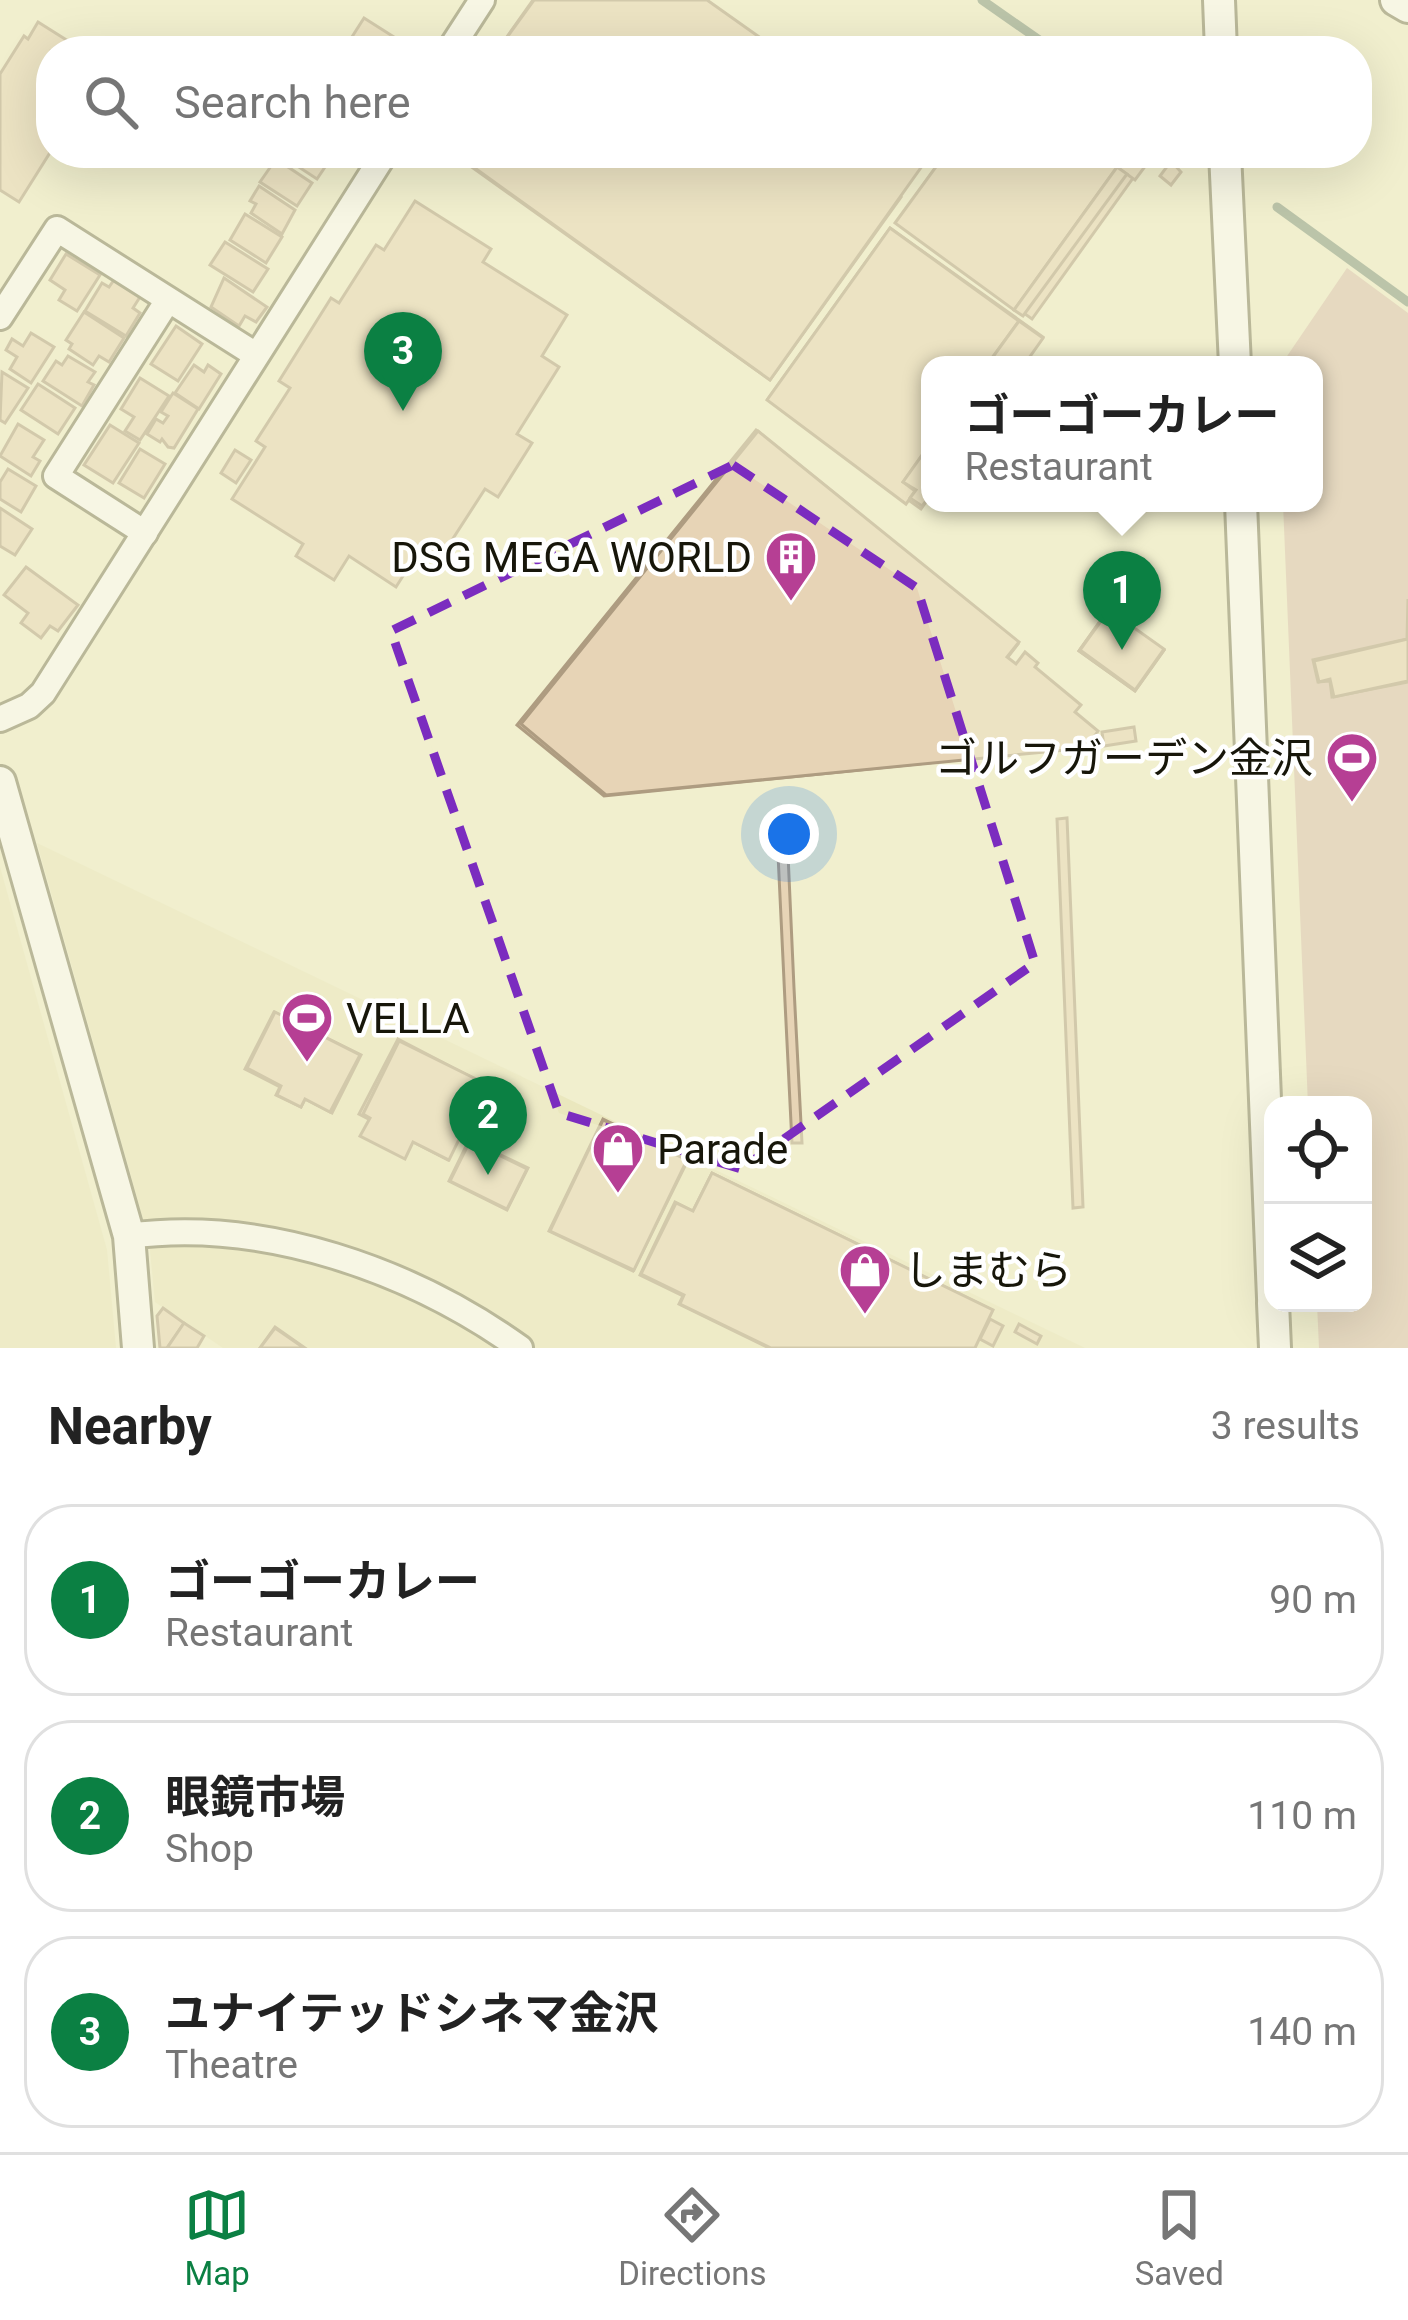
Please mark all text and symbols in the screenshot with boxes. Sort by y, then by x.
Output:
search box [36,36,1372,168]
icon: search [78,69,144,135]
text: Search here [174,76,411,129]
pin: 3 [364,312,442,411]
popup [921,356,1323,512]
text: ゴーゴーカレー [964,389,1280,442]
text: Restaurant [964,444,1153,490]
building icon: DSG MEGA WORLD [763,529,819,603]
place label: DSG MEGA WORLD [391,533,752,582]
pin: 1 [1083,551,1161,650]
sports icon: ゴルフガーデン金沢 [1324,730,1380,804]
place label: ゴルフガーデン金沢 [935,734,1313,783]
your location [759,804,819,864]
sports icon: VELLA [279,990,335,1064]
place label: VELLA [346,994,470,1043]
pin: 2 [449,1076,527,1175]
map controls [1264,1096,1372,1312]
button: locate [1264,1096,1372,1204]
shop icon: Parade [590,1121,646,1195]
place label: Parade [657,1125,788,1174]
button: layers [1264,1204,1372,1312]
shop icon: しまむら [837,1242,893,1316]
place label: しまむら [904,1246,1072,1295]
text: Nearby [48,1397,212,1456]
text: 3 results [1211,1403,1360,1449]
text: ゴーゴーカレー [165,1555,480,1608]
text: 1 [79,1577,101,1623]
text: 90 m [1269,1577,1357,1623]
text: Restaurant [165,1610,353,1656]
text: 眼鏡市場 [165,1771,345,1824]
text: 2 [79,1793,101,1839]
text: 110 m [1247,1793,1357,1839]
text: Shop [165,1826,254,1872]
text: ユナイテッドシネマ金沢 [165,1987,659,2040]
text: 3 [79,2009,101,2055]
text: 140 m [1247,2009,1357,2055]
text: Theatre [165,2042,298,2088]
tab: Map [184,2182,250,2293]
tab: Directions [618,2182,767,2293]
tab: Saved [1135,2182,1224,2293]

